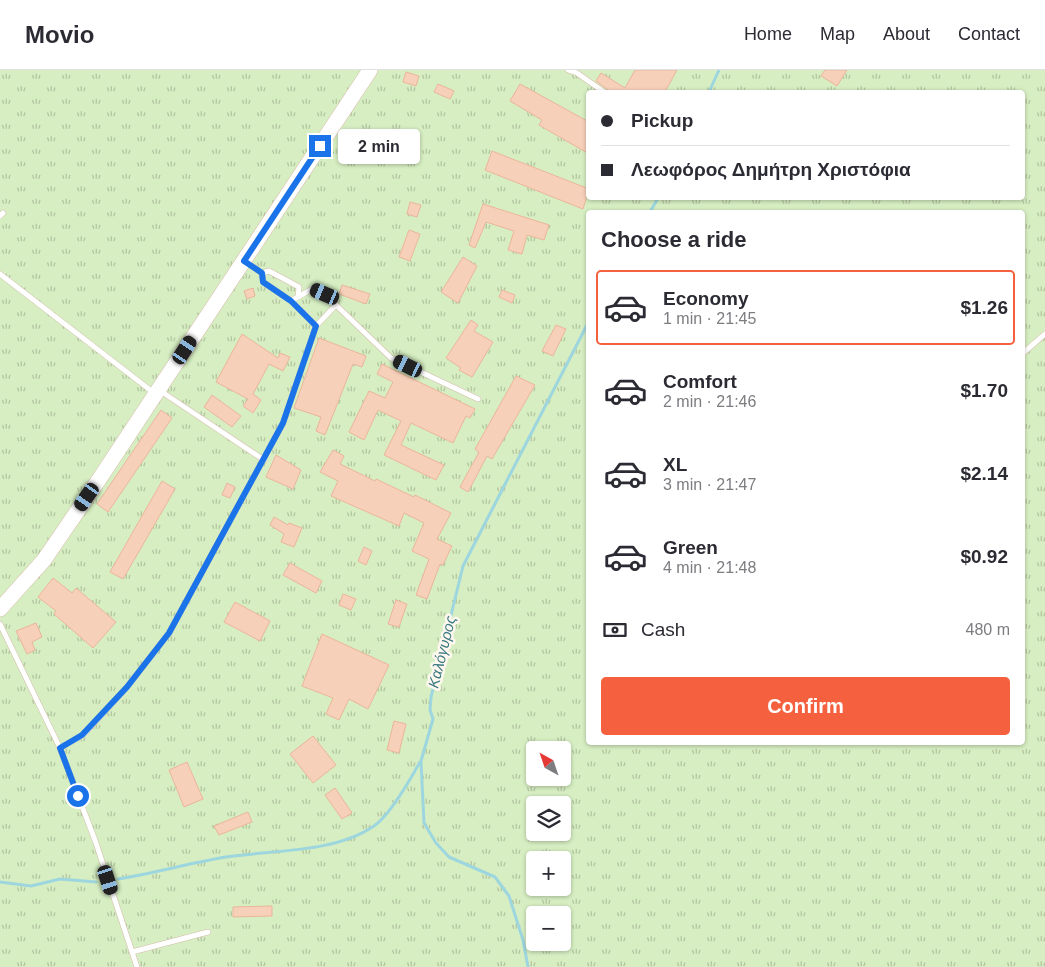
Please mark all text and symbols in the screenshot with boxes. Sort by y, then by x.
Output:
text: Movio [25,21,94,48]
text: Home [744,24,792,44]
text: Map [820,24,855,44]
text: About [883,24,930,44]
text: Contact [958,24,1020,44]
text: Pickup [631,110,693,131]
callout: 2 min [338,128,420,164]
route end [309,135,331,157]
text: 2 min [358,138,400,155]
text: Λεωφόρος Δημήτρη Χριστόφια [631,159,911,180]
text: Choose a ride [601,227,746,252]
car [308,281,341,307]
icon: car [603,285,648,330]
text: Economy [663,288,749,309]
text: $1.26 [960,297,1008,318]
text: 1 min · 21:45 [663,310,756,327]
car [170,333,199,367]
car [391,353,424,379]
icon: car [603,368,648,413]
text: Comfort [663,371,737,392]
text: $1.70 [960,380,1008,401]
text: 2 min · 21:46 [663,393,756,410]
icon: car [603,451,648,496]
text: XL [663,454,687,475]
text: $2.14 [960,463,1008,484]
text: 3 min · 21:47 [663,476,756,493]
car [72,480,101,514]
icon: car [603,534,648,579]
text: Green [663,537,718,558]
text: $0.92 [960,546,1008,567]
text: 4 min · 21:48 [663,559,756,576]
water label: Καλόγυρος [424,613,459,690]
icon: cash [601,616,629,644]
text: Cash [641,619,685,640]
text: 480 m [966,621,1010,638]
button: Confirm [601,677,1010,735]
north arrow [526,741,571,786]
map controls [526,741,571,951]
route start [67,785,89,807]
button: layers [526,796,571,841]
button: + [526,851,571,896]
car [96,863,119,897]
button: − [526,906,571,951]

